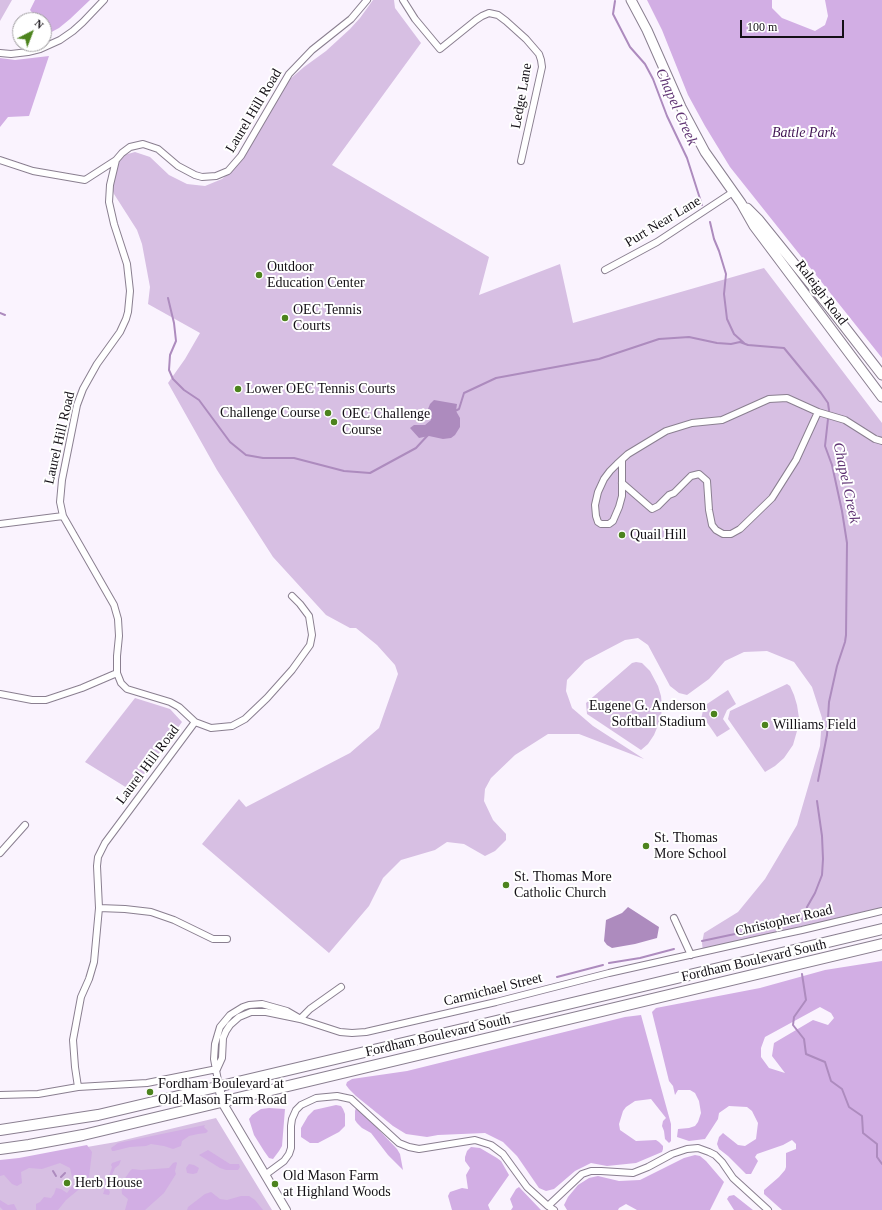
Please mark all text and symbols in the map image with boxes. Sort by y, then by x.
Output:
north arrow [12,12,52,52]
scale bar [742,12,846,38]
text: N [32,17,46,31]
text: 100 m [747,20,777,34]
street label: Ledge Lane [508,62,536,130]
street label: Laurel Hill Road [222,66,286,156]
water label: Chapel Creek [651,66,701,148]
park label: Battle Park [772,125,836,141]
street label: Purt Near Lane [622,193,704,251]
street label: Raleigh Road [791,257,851,329]
place label: Outdoor Education Center [267,259,365,292]
marker: Outdoor Education Center [254,270,264,280]
place label: OEC Tennis Courts [293,302,362,334]
marker: OEC Tennis Courts [280,313,290,323]
place label: Lower OEC Tennis Courts [246,381,396,397]
marker: Lower OEC Tennis Courts [233,384,243,394]
street label: Laurel Hill Road [41,390,79,486]
place label: Challenge Course [220,405,320,421]
place label: OEC Challenge Course [342,406,430,438]
marker: Challenge Course [323,408,333,418]
marker: OEC Challenge Course [329,417,339,427]
water label: Chapel Creek [829,441,863,525]
place label: Quail Hill [630,527,686,543]
marker: Quail Hill [617,530,627,540]
place label: Eugene G. Anderson Softball Stadium [589,698,706,730]
marker: Eugene G. Anderson Softball Stadium [709,709,719,719]
place label: Williams Field [773,717,856,733]
marker: Williams Field [760,720,770,730]
street label: Laurel Hill Road [113,722,183,808]
place label: St. Thomas More School [654,830,727,862]
marker: St. Thomas More School [641,841,651,851]
place label: St. Thomas More Catholic Church [514,869,612,902]
marker: St. Thomas More Catholic Church [501,880,511,890]
street label: Christopher Road [734,902,834,940]
street label: Fordham Boulevard South [680,936,828,986]
street label: Carmichael Street [442,970,544,1010]
street label: Fordham Boulevard South [364,1011,512,1061]
place label: Fordham Boulevard at Old Mason Farm Road [158,1076,287,1108]
marker: Fordham Boulevard at Old Mason Farm Road [145,1087,155,1097]
place label: Old Mason Farm at Highland Woods [283,1168,391,1200]
place label: Herb House [75,1175,142,1191]
marker: Herb House [62,1178,72,1188]
marker: Old Mason Farm at Highland Woods [270,1179,280,1189]

